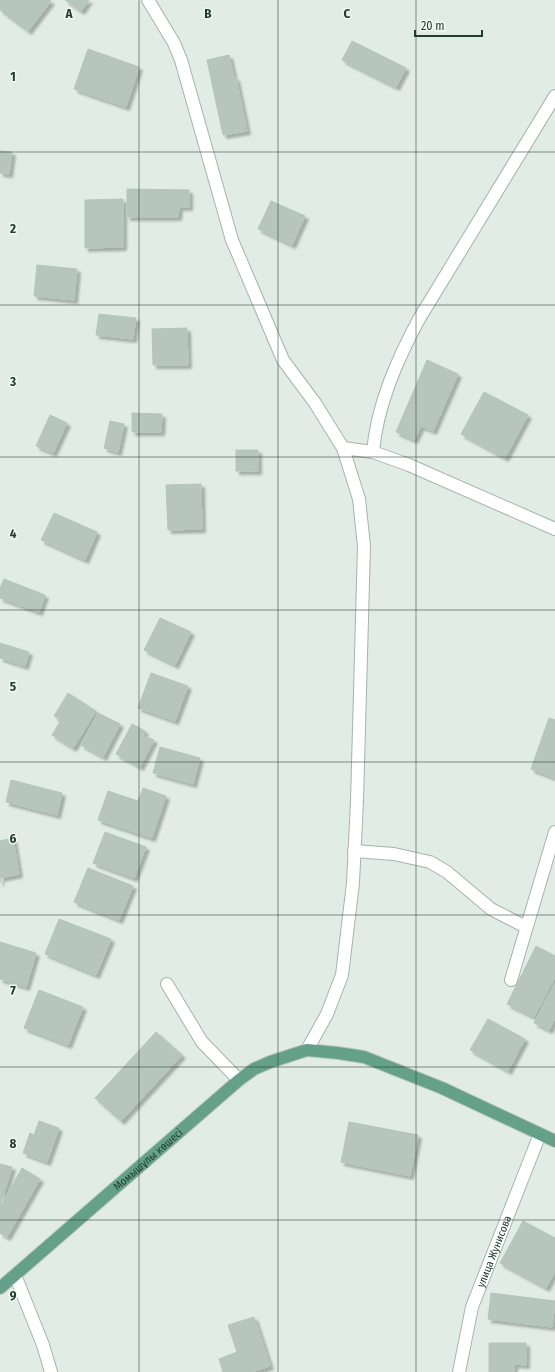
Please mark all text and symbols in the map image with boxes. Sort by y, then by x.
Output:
text: A [64,6,73,21]
text: B [204,6,212,21]
text: C [344,6,351,21]
scale bar [415,12,482,38]
text: 20 m [421,19,445,33]
text: 1 [10,69,16,84]
text: 2 [9,221,16,236]
text: 3 [9,374,16,389]
text: 4 [10,526,17,541]
text: 5 [10,679,16,694]
text: 6 [10,831,17,846]
text: 7 [10,983,16,998]
street label: Момышұлы көшесі [111,1126,186,1193]
text: 8 [10,1136,17,1151]
street label: улица Жунисова [474,1214,514,1289]
text: 9 [10,1288,17,1303]

